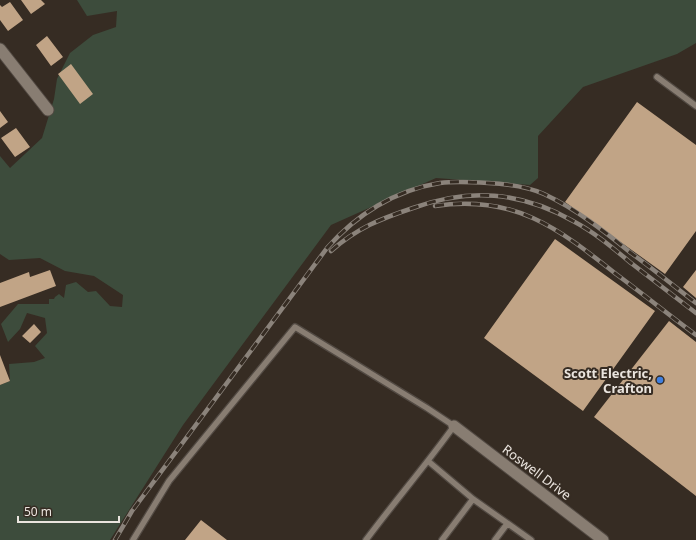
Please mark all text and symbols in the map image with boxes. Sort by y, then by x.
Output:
place label: Scott Electric, Crafton [564,364,652,397]
marker: Scott Electric, Crafton [655,375,665,385]
street label: Roswell Drive [499,440,575,504]
scale bar [18,498,119,524]
text: 50 m [24,503,52,520]

